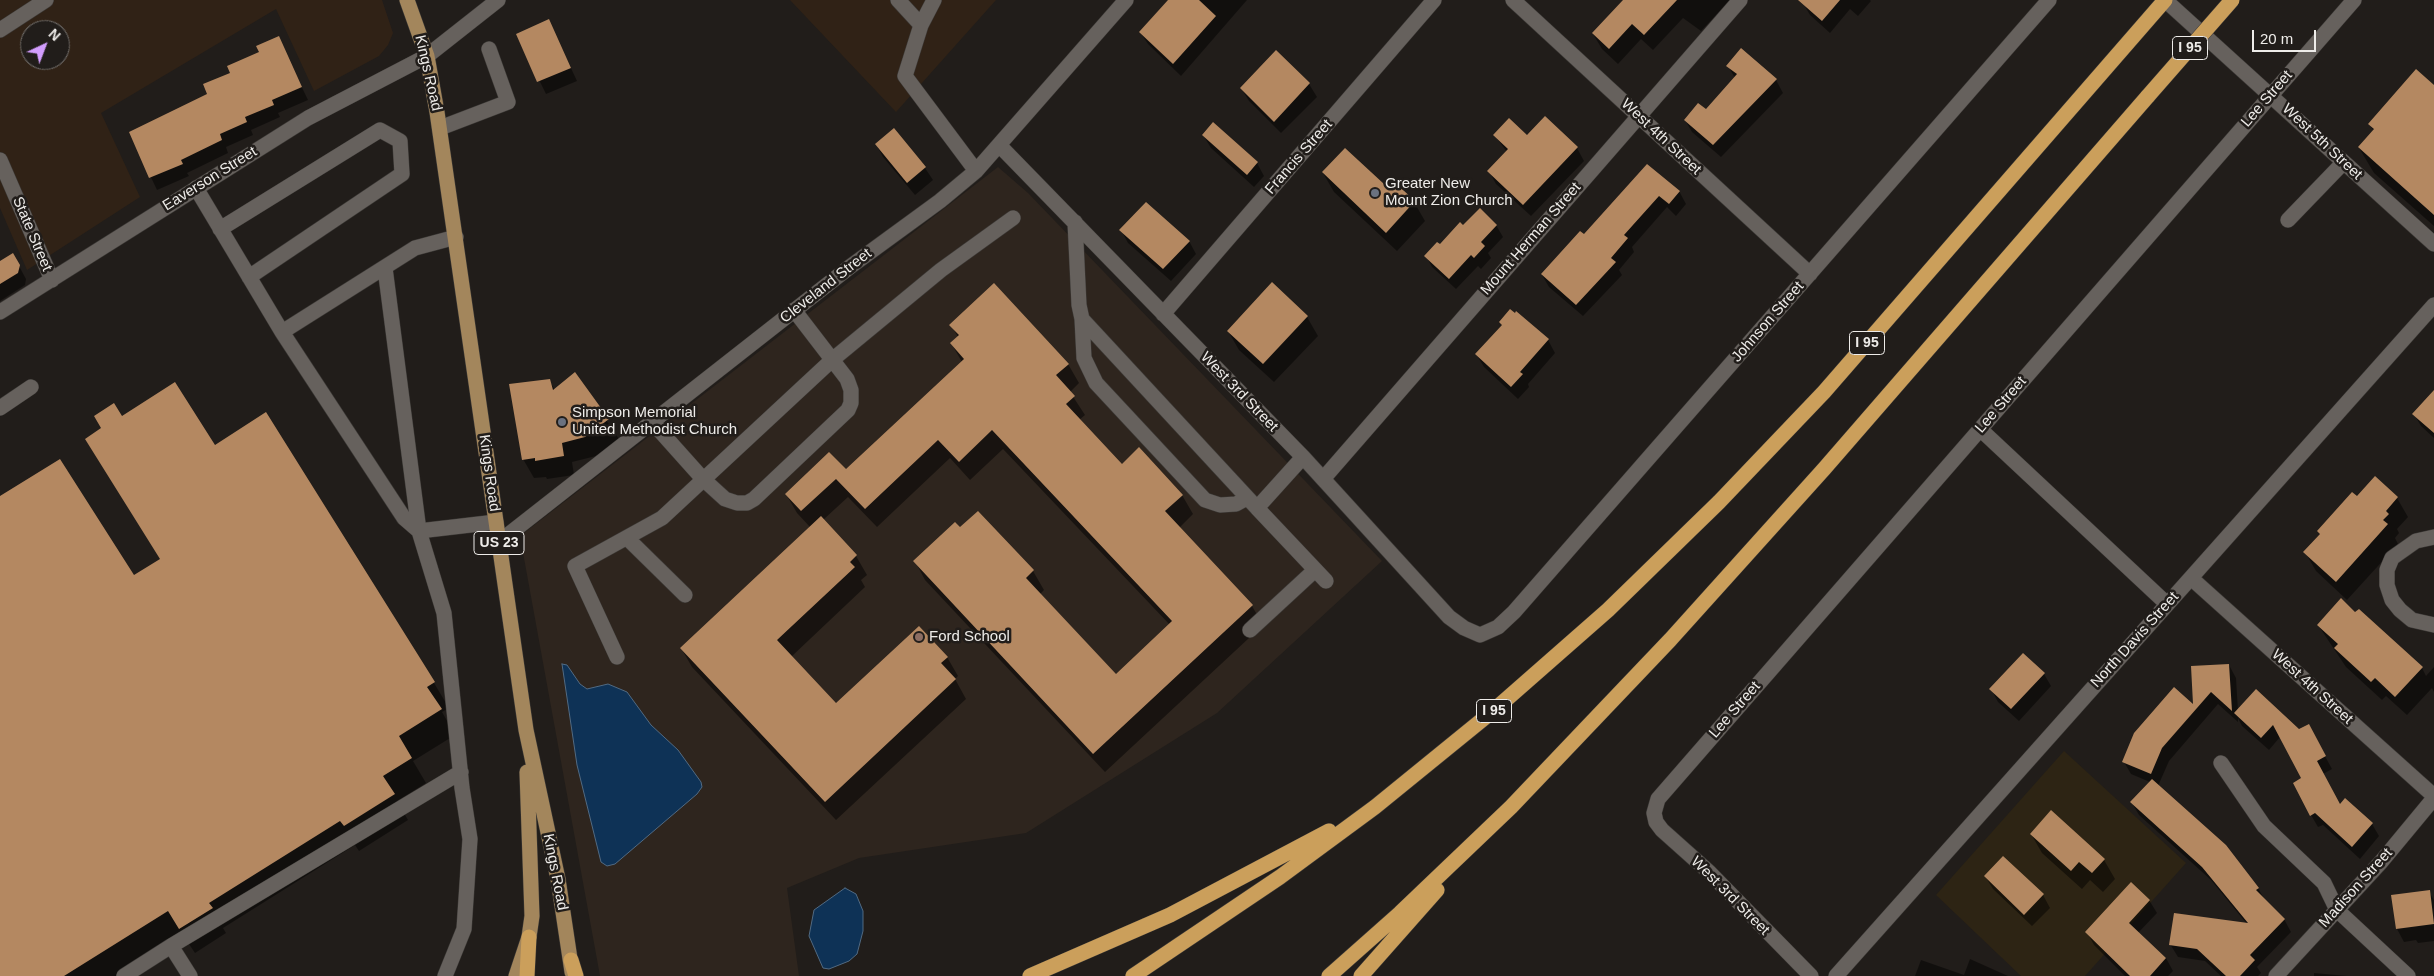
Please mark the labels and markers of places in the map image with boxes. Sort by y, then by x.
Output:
place label: Greater New Mount Zion Church [1385,175,1513,210]
marker: Greater New Mount Zion Church [1369,187,1381,199]
place label: Simpson Memorial United Methodist Church [572,404,737,439]
marker: Simpson Memorial United Methodist Church [556,416,568,428]
place label: Ford School [929,628,1010,646]
marker: Ford School [913,631,925,643]

